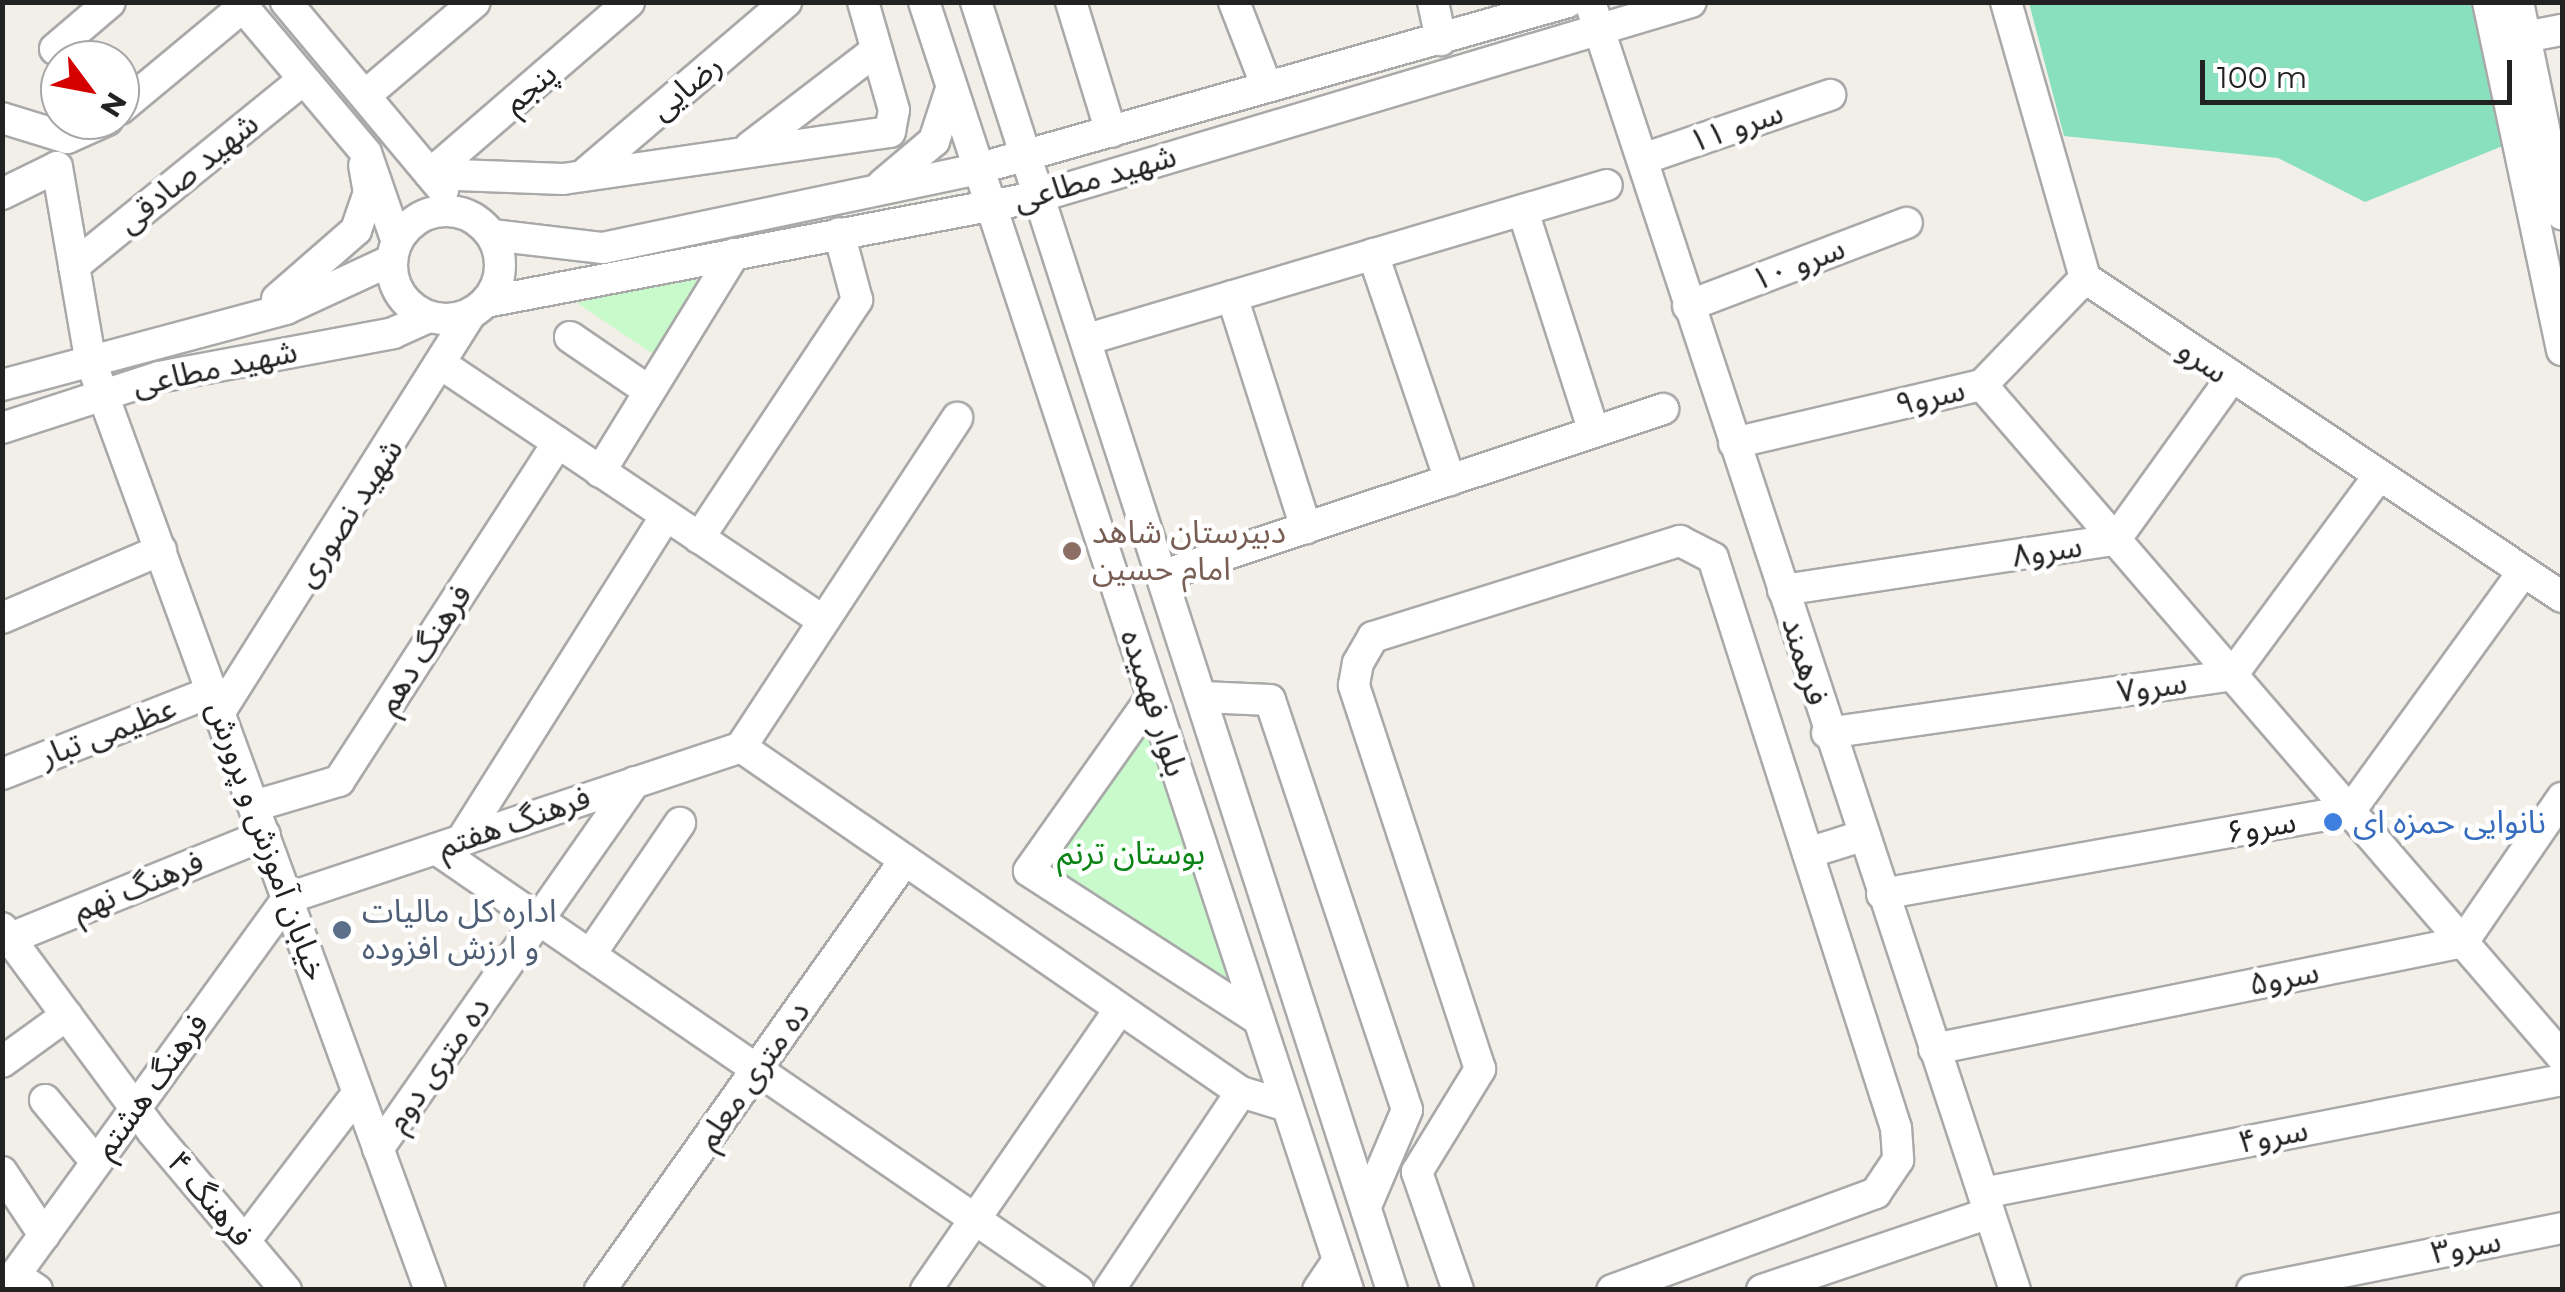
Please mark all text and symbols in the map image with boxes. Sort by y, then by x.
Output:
north arrow [40,40,140,140]
scale bar [2205,40,2518,102]
street label: رضایی [642,46,730,128]
street label: پنجم [495,54,565,122]
text: 100 m [2217,59,2307,96]
text: N [93,86,134,123]
street label: ۱۱ سرو [1684,93,1788,161]
street label: شهید صادقی [110,105,266,241]
street label: شهید مطاعی [1009,137,1181,219]
street label: سرو ۱۰ [1746,229,1850,299]
street label: سرو [2171,330,2235,392]
street label: شهید مطاعی [129,332,301,404]
street label: سرو۹ [1891,370,1969,424]
street label: شهید نصوری [287,432,411,594]
place label: دبیرستان شاهد امام حسین [1092,514,1286,589]
street label: سرو۸ [2009,527,2085,575]
marker: دبیرستان شاهد امام حسین [1061,540,1083,562]
street label: فرهنگ دهم [368,577,480,721]
street label: فرهمند [1773,612,1837,710]
street label: بلوار فهمیده [1112,625,1196,781]
street label: سرو۷ [2114,663,2190,711]
street label: عظیمی تبار [34,688,182,776]
street label: خیابان آموزش و پرورش [199,696,335,986]
street label: فرهنگ هفتم [433,778,595,866]
street label: سرو۶ [2223,802,2299,852]
place label: نانوایی حمزه ای [2353,803,2546,841]
marker: نانوایی حمزه ای [2322,811,2344,833]
park label: بوستان ترنم [1057,834,1205,872]
street label: فرهنگ نهم [67,842,209,930]
place label: اداره کل مالیات و ارزش افزوده [362,893,557,968]
marker: اداره کل مالیات و ارزش افزوده [331,919,353,941]
street label: سرو۵ [2246,952,2322,1004]
street label: ده متری دوم [378,989,498,1139]
street label: ده متری معلم [688,994,818,1156]
street label: فرهنگ هشتم [85,1006,217,1166]
street label: سرو۴ [2235,1110,2311,1162]
street label: فرهنگ ۴ [159,1143,261,1255]
street label: سرو۳ [2428,1221,2504,1273]

